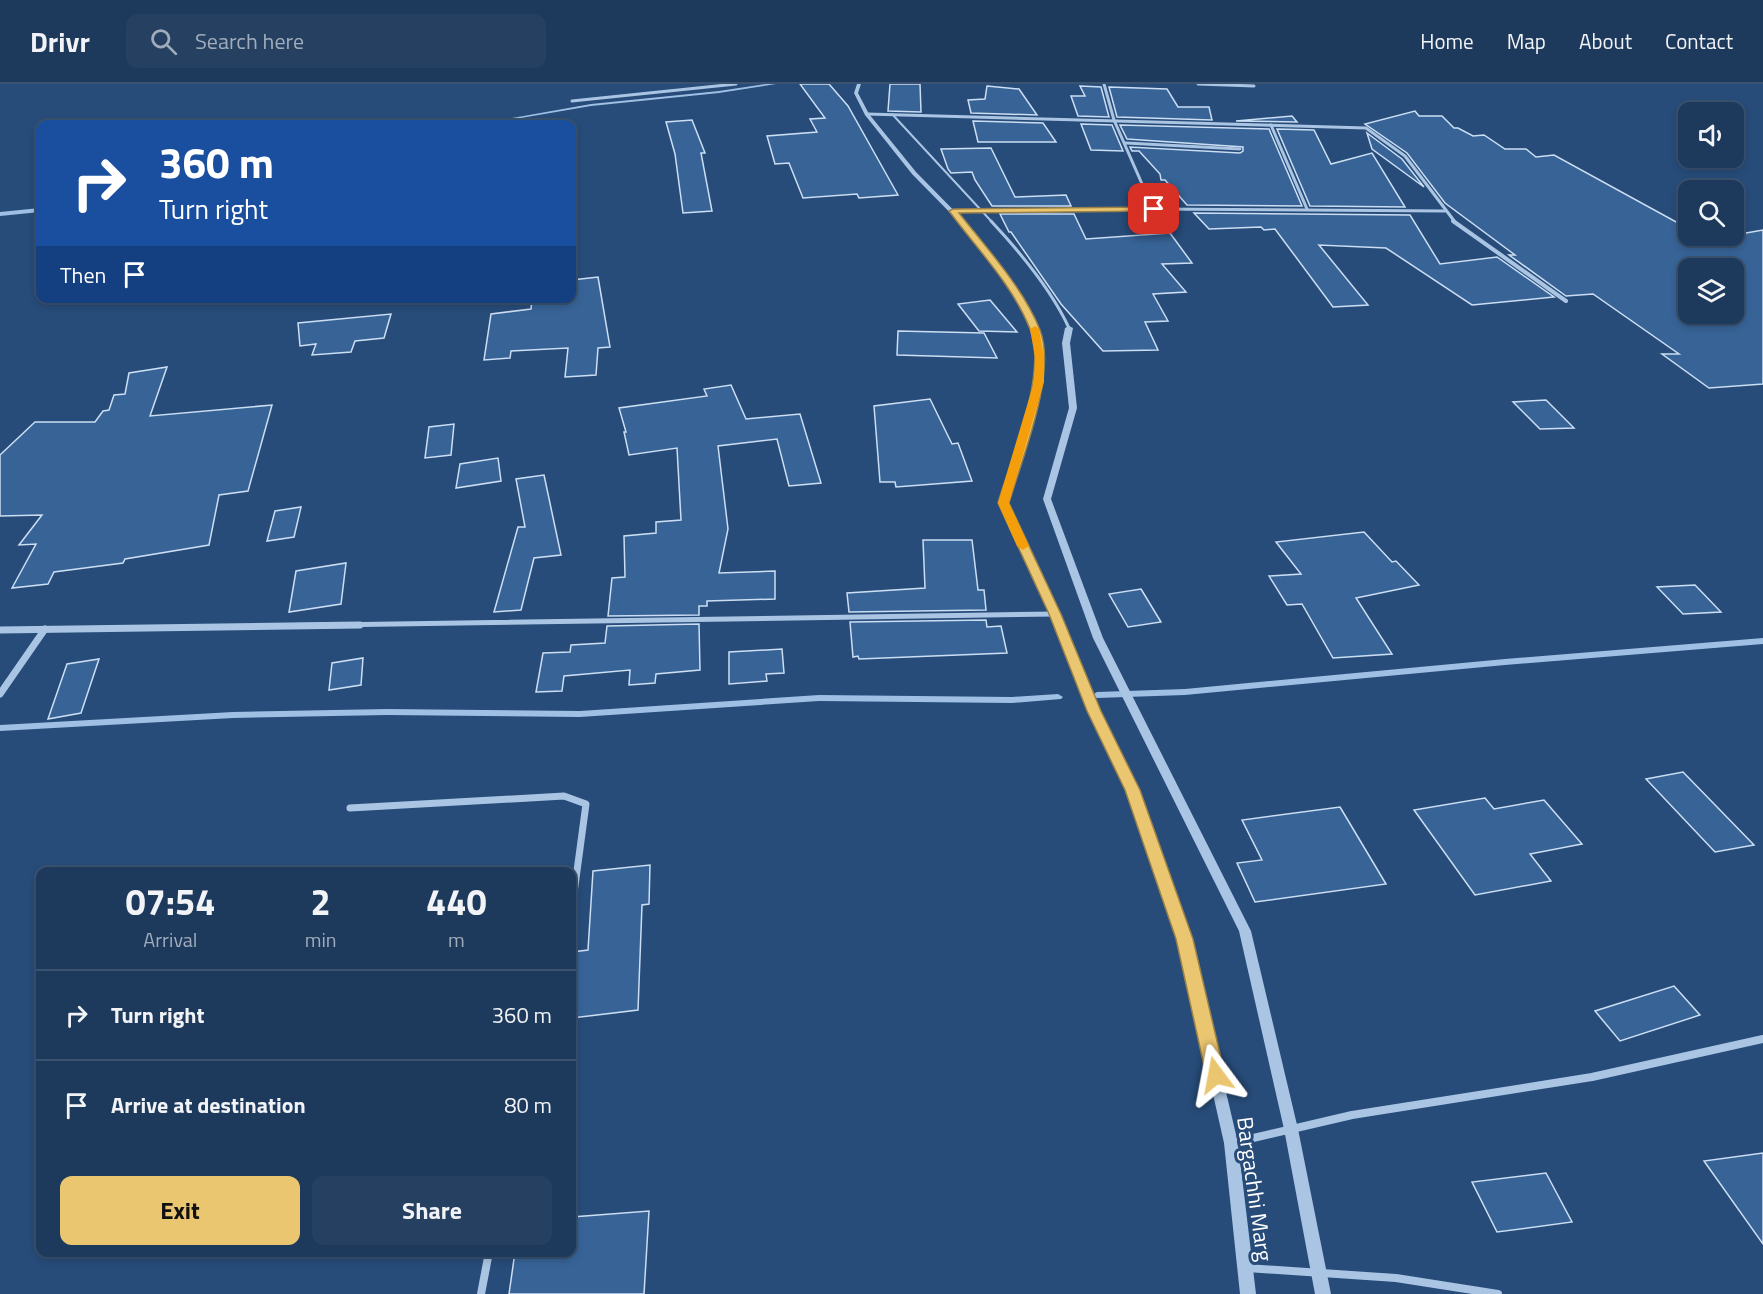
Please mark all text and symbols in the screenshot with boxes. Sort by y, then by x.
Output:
search box [126,14,546,68]
text: Drivr [30,20,90,63]
text: Search here [195,24,304,58]
icon: search [147,25,180,58]
text: Home [1420,25,1474,57]
text: Map [1507,25,1546,57]
text: About [1579,25,1632,57]
text: Contact [1665,25,1733,57]
map controls [1678,102,1744,324]
button: sound [1678,102,1744,168]
text: 360 m [159,130,274,194]
icon: right [60,144,138,222]
button: search [1678,180,1744,246]
pin [1128,183,1179,234]
text: Turn right [159,188,268,229]
icon: arrive [1137,192,1170,225]
text: Then [60,258,106,292]
icon: arrive [118,258,151,291]
button: layers [1678,258,1744,324]
text: 07:54 [125,874,215,929]
text: 2 [311,874,331,929]
text: 440 [426,874,487,929]
text: Arrival [143,924,198,955]
text: min [305,924,337,955]
text: m [448,924,465,955]
text: Turn right [111,998,205,1032]
text: 360 m [492,998,552,1032]
icon: right [60,999,93,1032]
position arrow [1184,1043,1248,1107]
text: Arrive at destination [111,1088,306,1122]
text: 80 m [504,1088,552,1122]
icon: arrive [60,1089,93,1122]
street label: Bargachhi Marg [1228,1115,1282,1263]
button: Exit [60,1176,300,1245]
button: Share [312,1176,552,1245]

